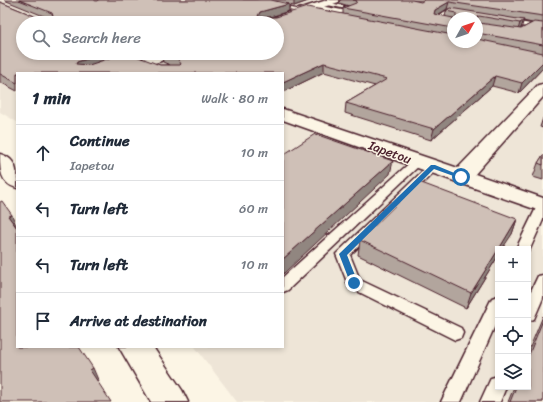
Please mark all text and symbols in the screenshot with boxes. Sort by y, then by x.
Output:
north arrow [447,12,483,48]
search box [16,16,284,60]
text: Search here [62,25,141,51]
icon: search [30,27,52,49]
text: 1 min [32,83,71,113]
text: Walk · 80 m [201,87,268,110]
text: Continue [70,128,130,154]
street label: Iapetou [364,133,415,170]
text: 10 m [241,141,268,164]
icon: ahead [32,142,54,164]
text: Iapetou [70,154,114,177]
route start [452,168,470,186]
text: Turn left [70,196,128,222]
text: 60 m [239,197,268,220]
icon: left [32,198,54,220]
map controls [495,246,531,390]
button: + [495,246,531,282]
text: Turn left [70,252,128,278]
text: 10 m [241,253,268,276]
icon: left [32,254,54,276]
route end [345,274,363,292]
button: − [495,282,531,318]
text: Arrive at destination [70,308,207,334]
icon: arrive [32,310,54,332]
button: locate [495,318,531,354]
button: layers [495,354,531,390]

